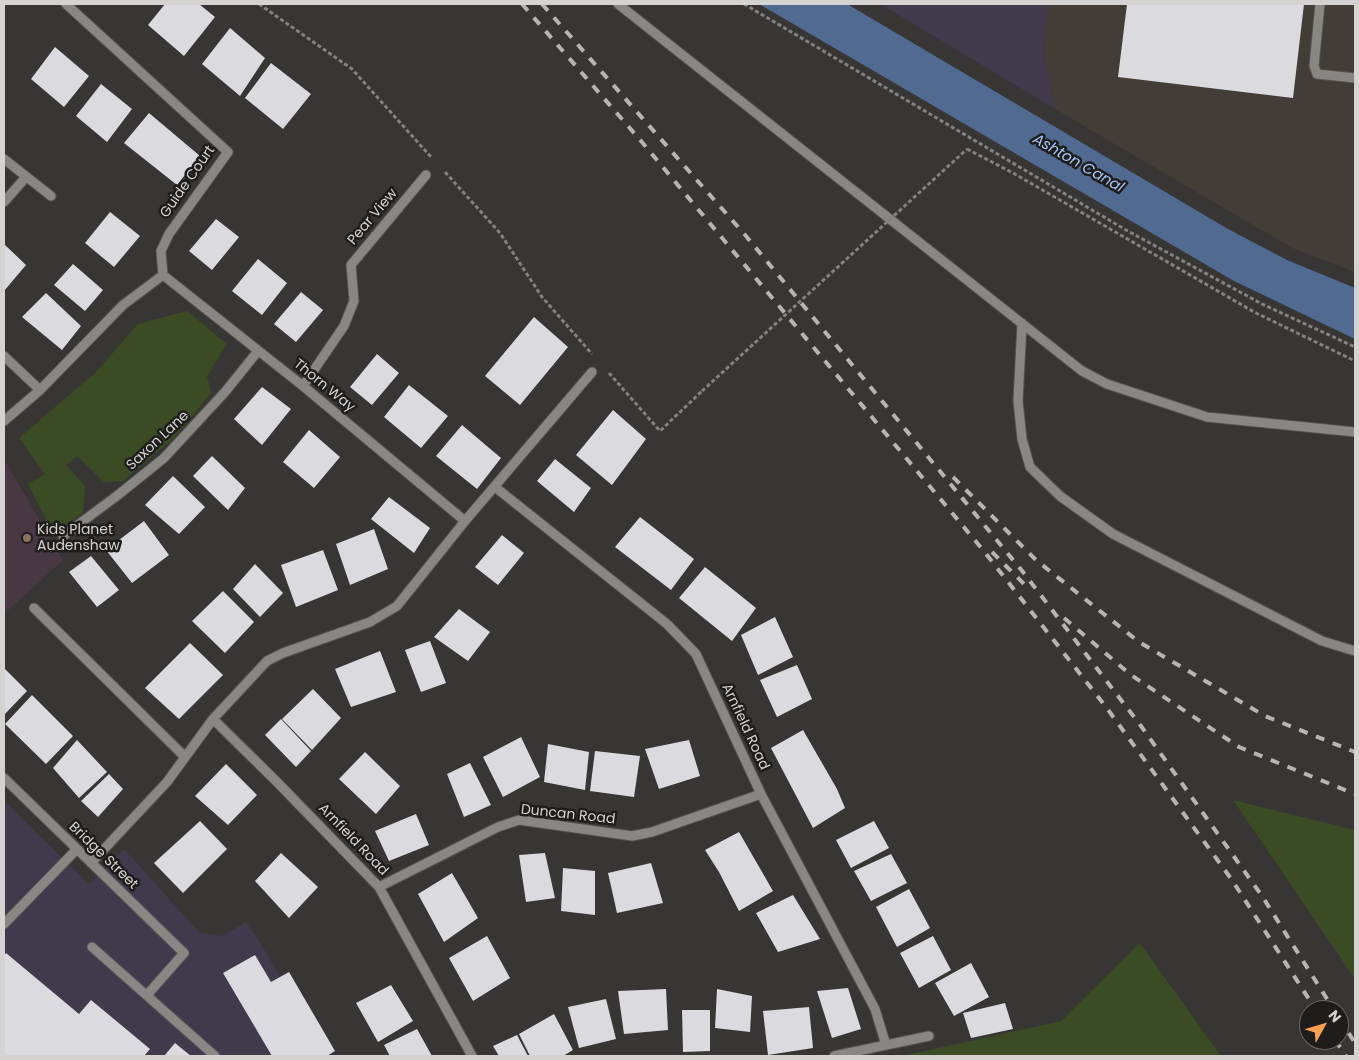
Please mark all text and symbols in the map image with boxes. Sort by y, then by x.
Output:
water label: Ashton Canal [1029,131,1127,197]
street label: Guide Court [157,143,219,221]
street label: Pear View [345,185,401,249]
street label: Thorn Way [290,356,358,416]
street label: Saxon Lane [123,408,193,474]
place label: Kids Planet Audenshaw [37,522,120,554]
marker: Kids Planet Audenshaw [21,532,33,544]
street label: Arnfield Road [718,681,772,773]
street label: Arnfield Road [315,801,391,879]
street label: Duncan Road [520,802,616,828]
street label: Bridge Street [65,819,141,893]
north arrow [1299,1000,1349,1050]
text: N [1324,1006,1346,1027]

